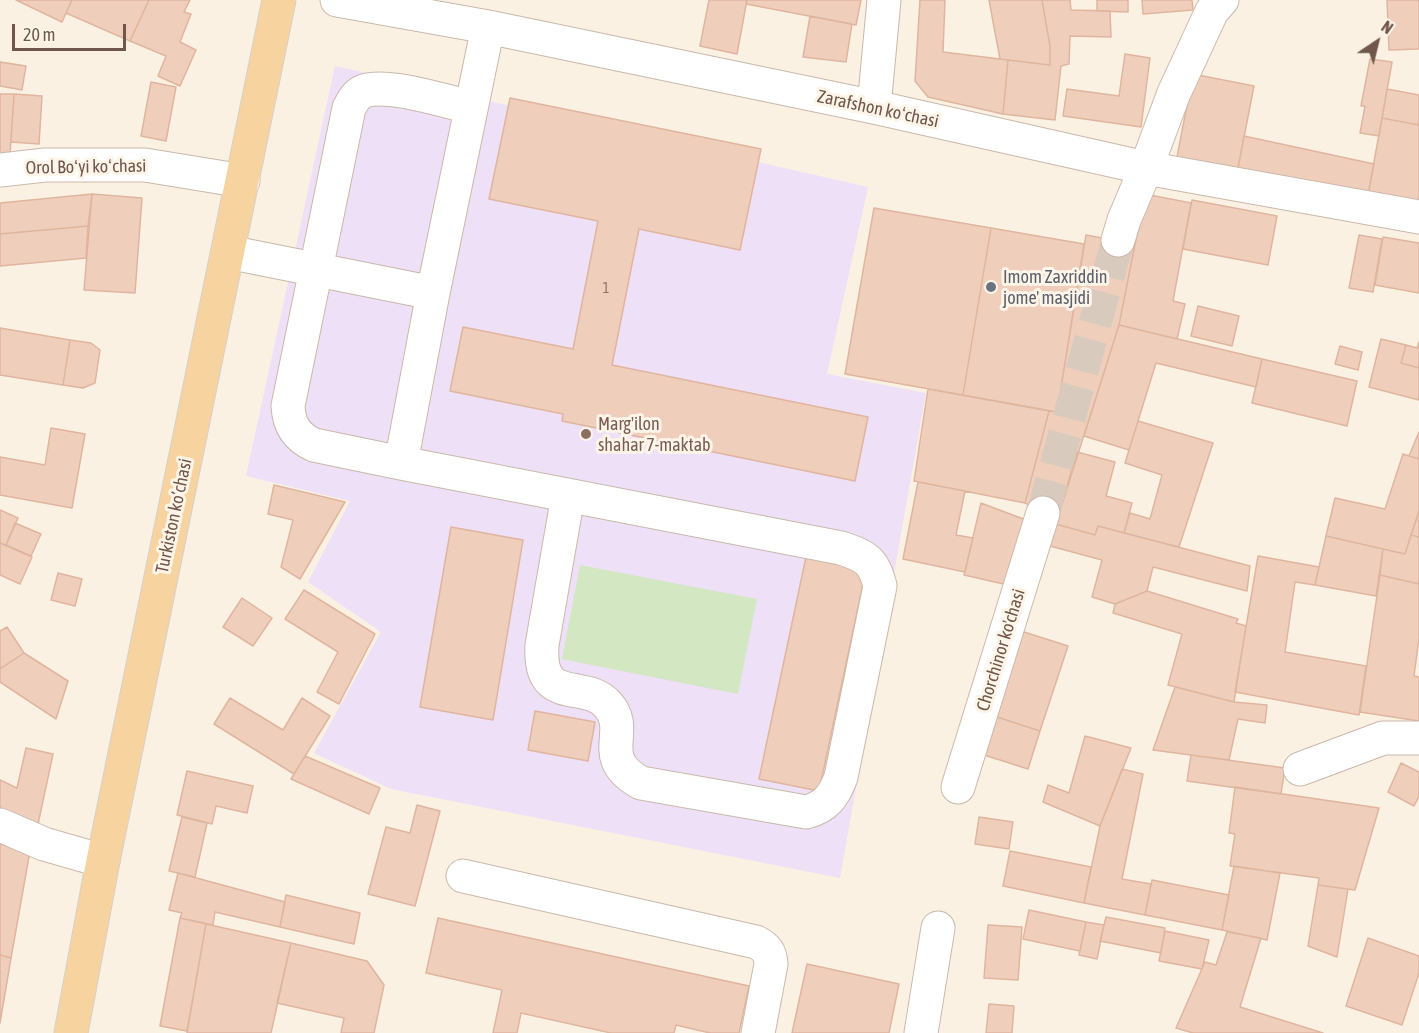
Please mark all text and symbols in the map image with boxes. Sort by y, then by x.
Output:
scale bar [15,12,129,50]
north arrow [1347,12,1407,72]
text: N [1378,17,1396,37]
text: 20 m [23,24,55,45]
street label: Zarafshon koʻchasi [815,86,941,132]
street label: Orol Boʻyi koʻchasi [25,155,147,179]
place label: Imom Zaxriddin jome' masjidi [1003,266,1108,308]
house number: 1 [602,279,610,297]
marker: Imom Zaxriddin jome' masjidi [984,280,998,294]
place label: Marg'ilon shahar 7-maktab [598,413,711,456]
marker: Marg'ilon shahar 7-maktab [579,427,593,441]
street label: Turkiston ko’chasi [151,457,197,575]
street label: Chorchinor ko'chasi [972,586,1030,714]

